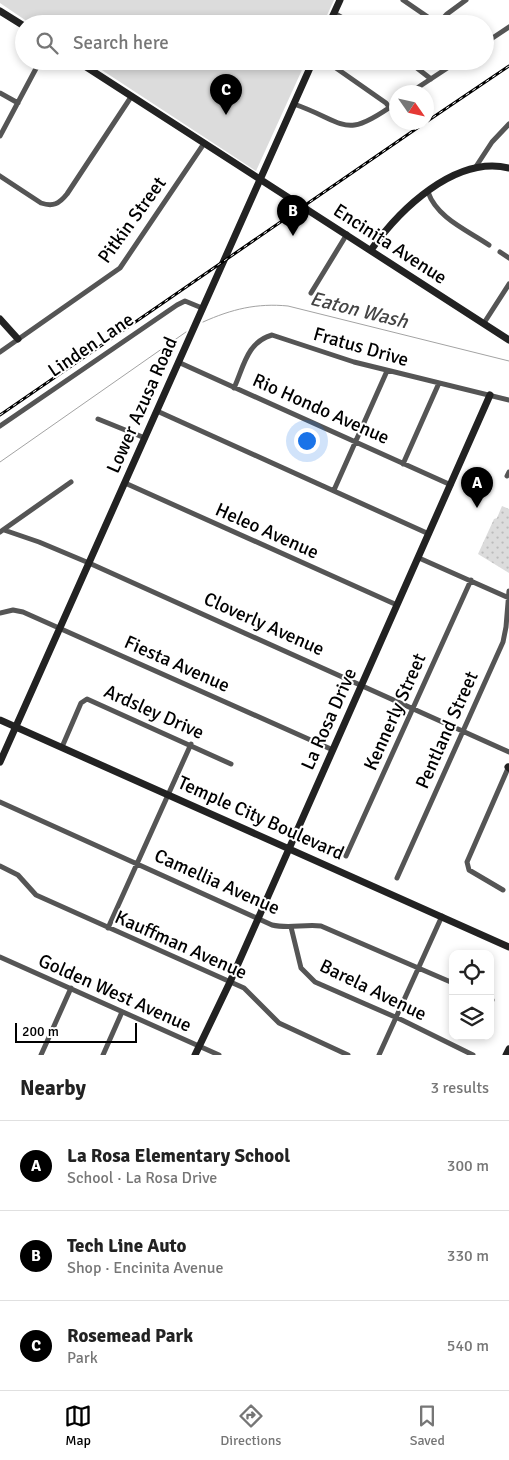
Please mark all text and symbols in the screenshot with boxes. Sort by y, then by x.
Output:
search box [15,15,494,70]
icon: search [33,29,61,57]
text: Search here [73,31,169,55]
pin: C [210,74,242,115]
north arrow [389,85,434,130]
street label: Pitkin Street [93,172,172,268]
pin: B [277,195,309,236]
street label: Encinita Avenue [329,198,451,290]
water label: Eaton Wash [308,286,411,334]
street label: Linden Lane [43,308,139,382]
street label: Fratus Drive [311,322,411,372]
street label: Lower Azusa Road [101,333,183,477]
street label: Rio Hondo Avenue [249,368,393,450]
your location [294,428,320,454]
pin: A [461,467,493,508]
street label: Heleo Avenue [212,498,322,564]
street label: Cloverly Avenue [200,587,328,661]
street label: Fiesta Avenue [121,630,233,698]
street label: Kennerly Street [358,649,432,774]
street label: La Rosa Drive [296,664,362,774]
street label: Pentland Street [410,667,484,793]
street label: Ardsley Drive [100,679,208,745]
street label: Temple City Boulevard [174,771,348,865]
street label: Camellia Avenue [151,844,283,920]
street label: Kauffman Avenue [111,905,251,985]
street label: Golden West Avenue [35,948,195,1038]
map controls [449,950,494,1040]
button: locate [449,950,494,995]
street label: Barela Avenue [316,954,430,1026]
button: layers [449,995,494,1040]
scale bar [15,1020,138,1043]
text: 200 m [22,1023,59,1040]
text: Nearby [20,1075,86,1101]
text: 3 results [430,1078,489,1098]
text: La Rosa Elementary School [67,1144,290,1168]
text: A [31,1156,41,1176]
text: 300 m [447,1156,489,1176]
text: School · La Rosa Drive [67,1168,217,1188]
text: Tech Line Auto [67,1234,186,1258]
text: B [31,1246,41,1266]
text: 330 m [447,1246,489,1266]
text: Shop · Encinita Avenue [67,1258,223,1278]
text: Rosemead Park [67,1324,193,1348]
text: C [31,1336,41,1356]
text: 540 m [447,1336,489,1356]
text: Park [67,1348,98,1368]
tab: Map [64,1402,92,1449]
tab: Directions [220,1402,281,1449]
tab: Saved [410,1402,445,1449]

